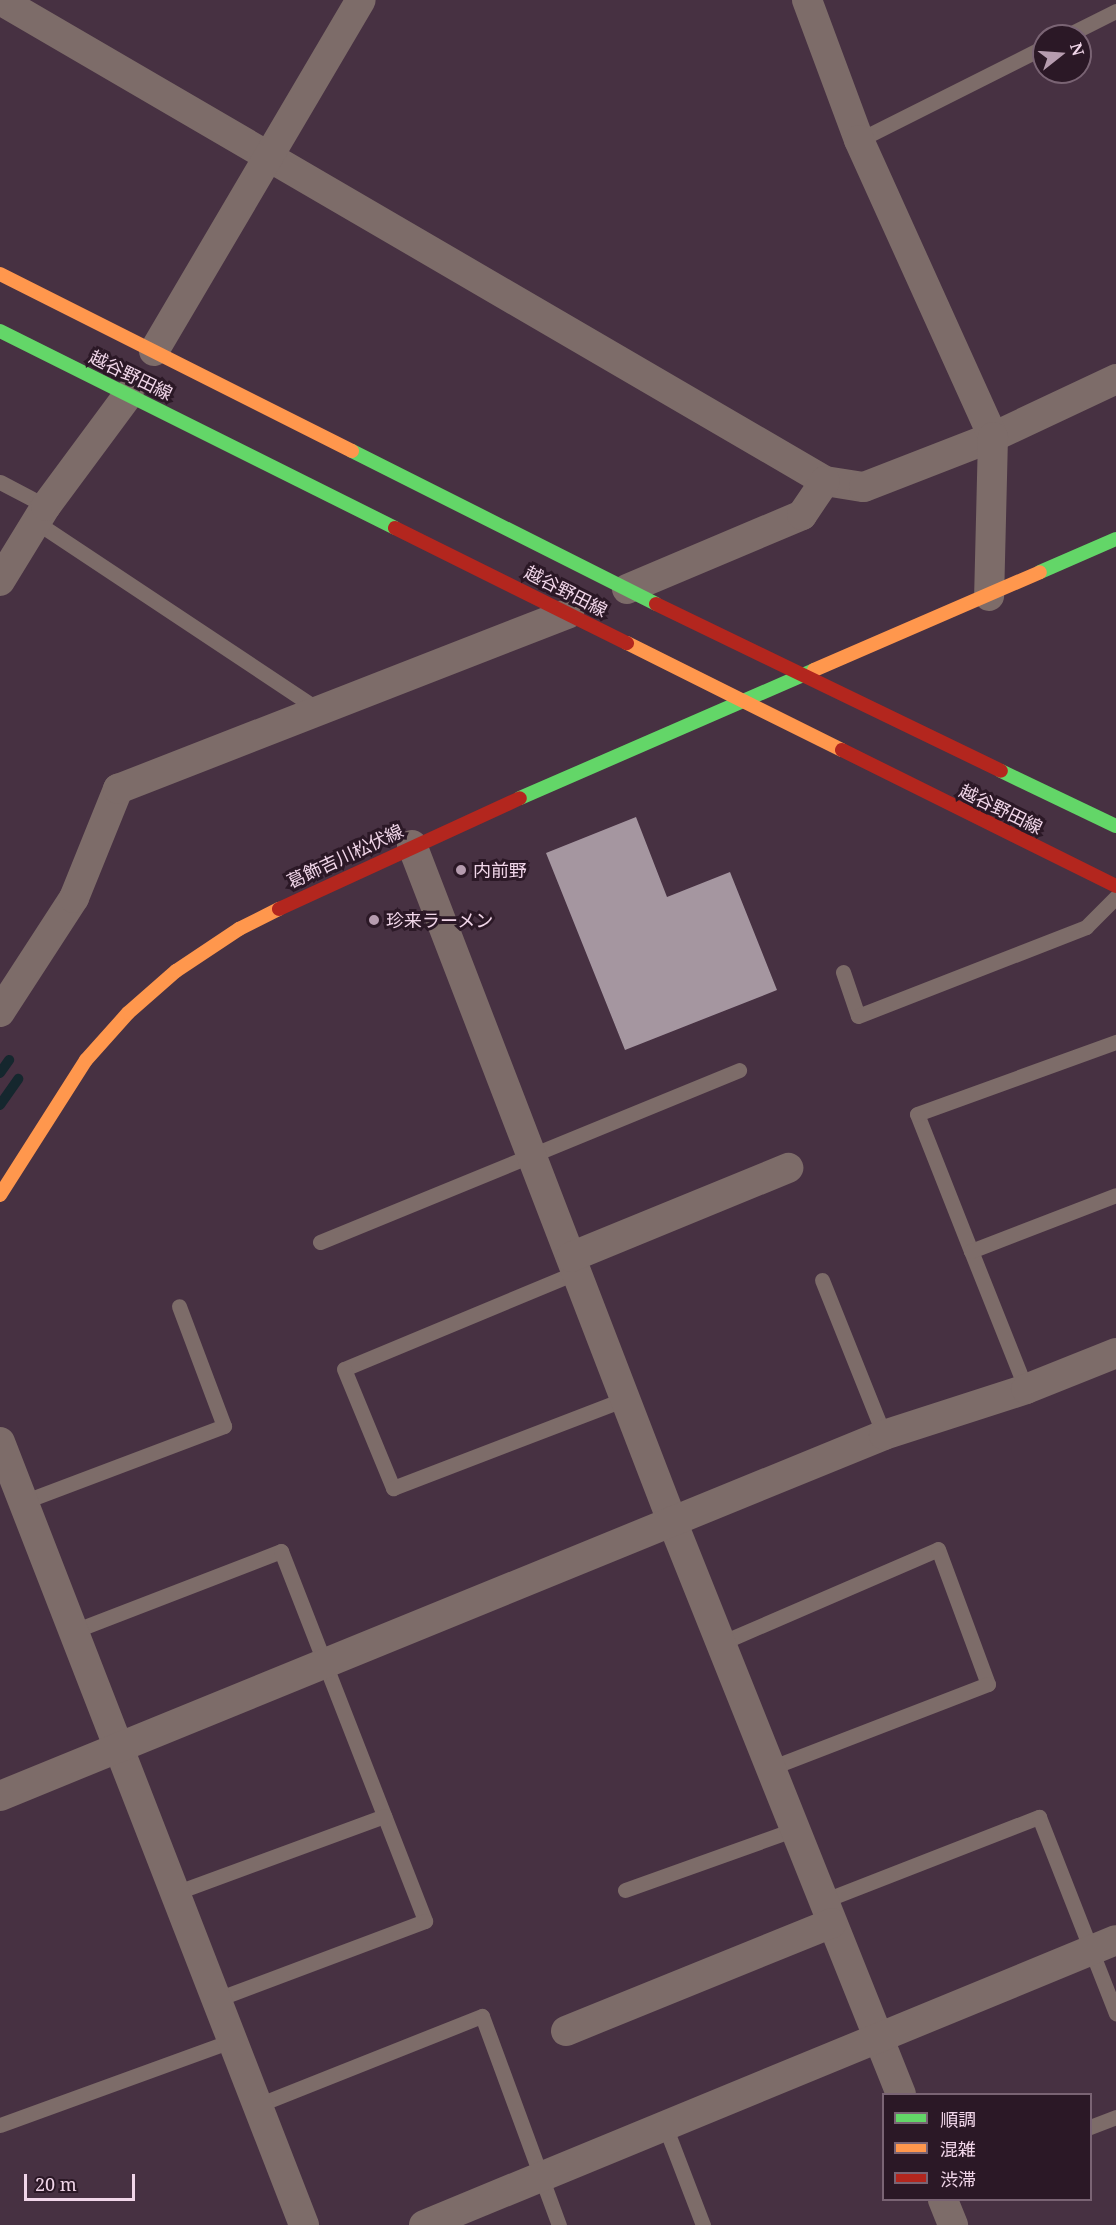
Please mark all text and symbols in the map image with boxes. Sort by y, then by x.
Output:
north arrow [1032,24,1092,84]
text: N [1065,40,1090,59]
street label: 越谷野田線 [86,346,176,404]
street label: 越谷野田線 [521,561,611,621]
street label: 越谷野田線 [956,780,1046,838]
street label: 葛飾吉川松伏線 [283,820,407,892]
place label: 内前野 [473,859,527,881]
marker: 内前野 [454,863,468,877]
place label: 珍来ラーメン [386,909,494,931]
marker: 珍来ラーメン [367,913,381,927]
legend [882,2093,1092,2201]
text: 順調 [940,2107,976,2131]
text: 混雑 [940,2137,976,2161]
scale bar [27,2162,138,2200]
text: 渋滞 [940,2167,976,2191]
text: 20 m [35,2172,77,2196]

